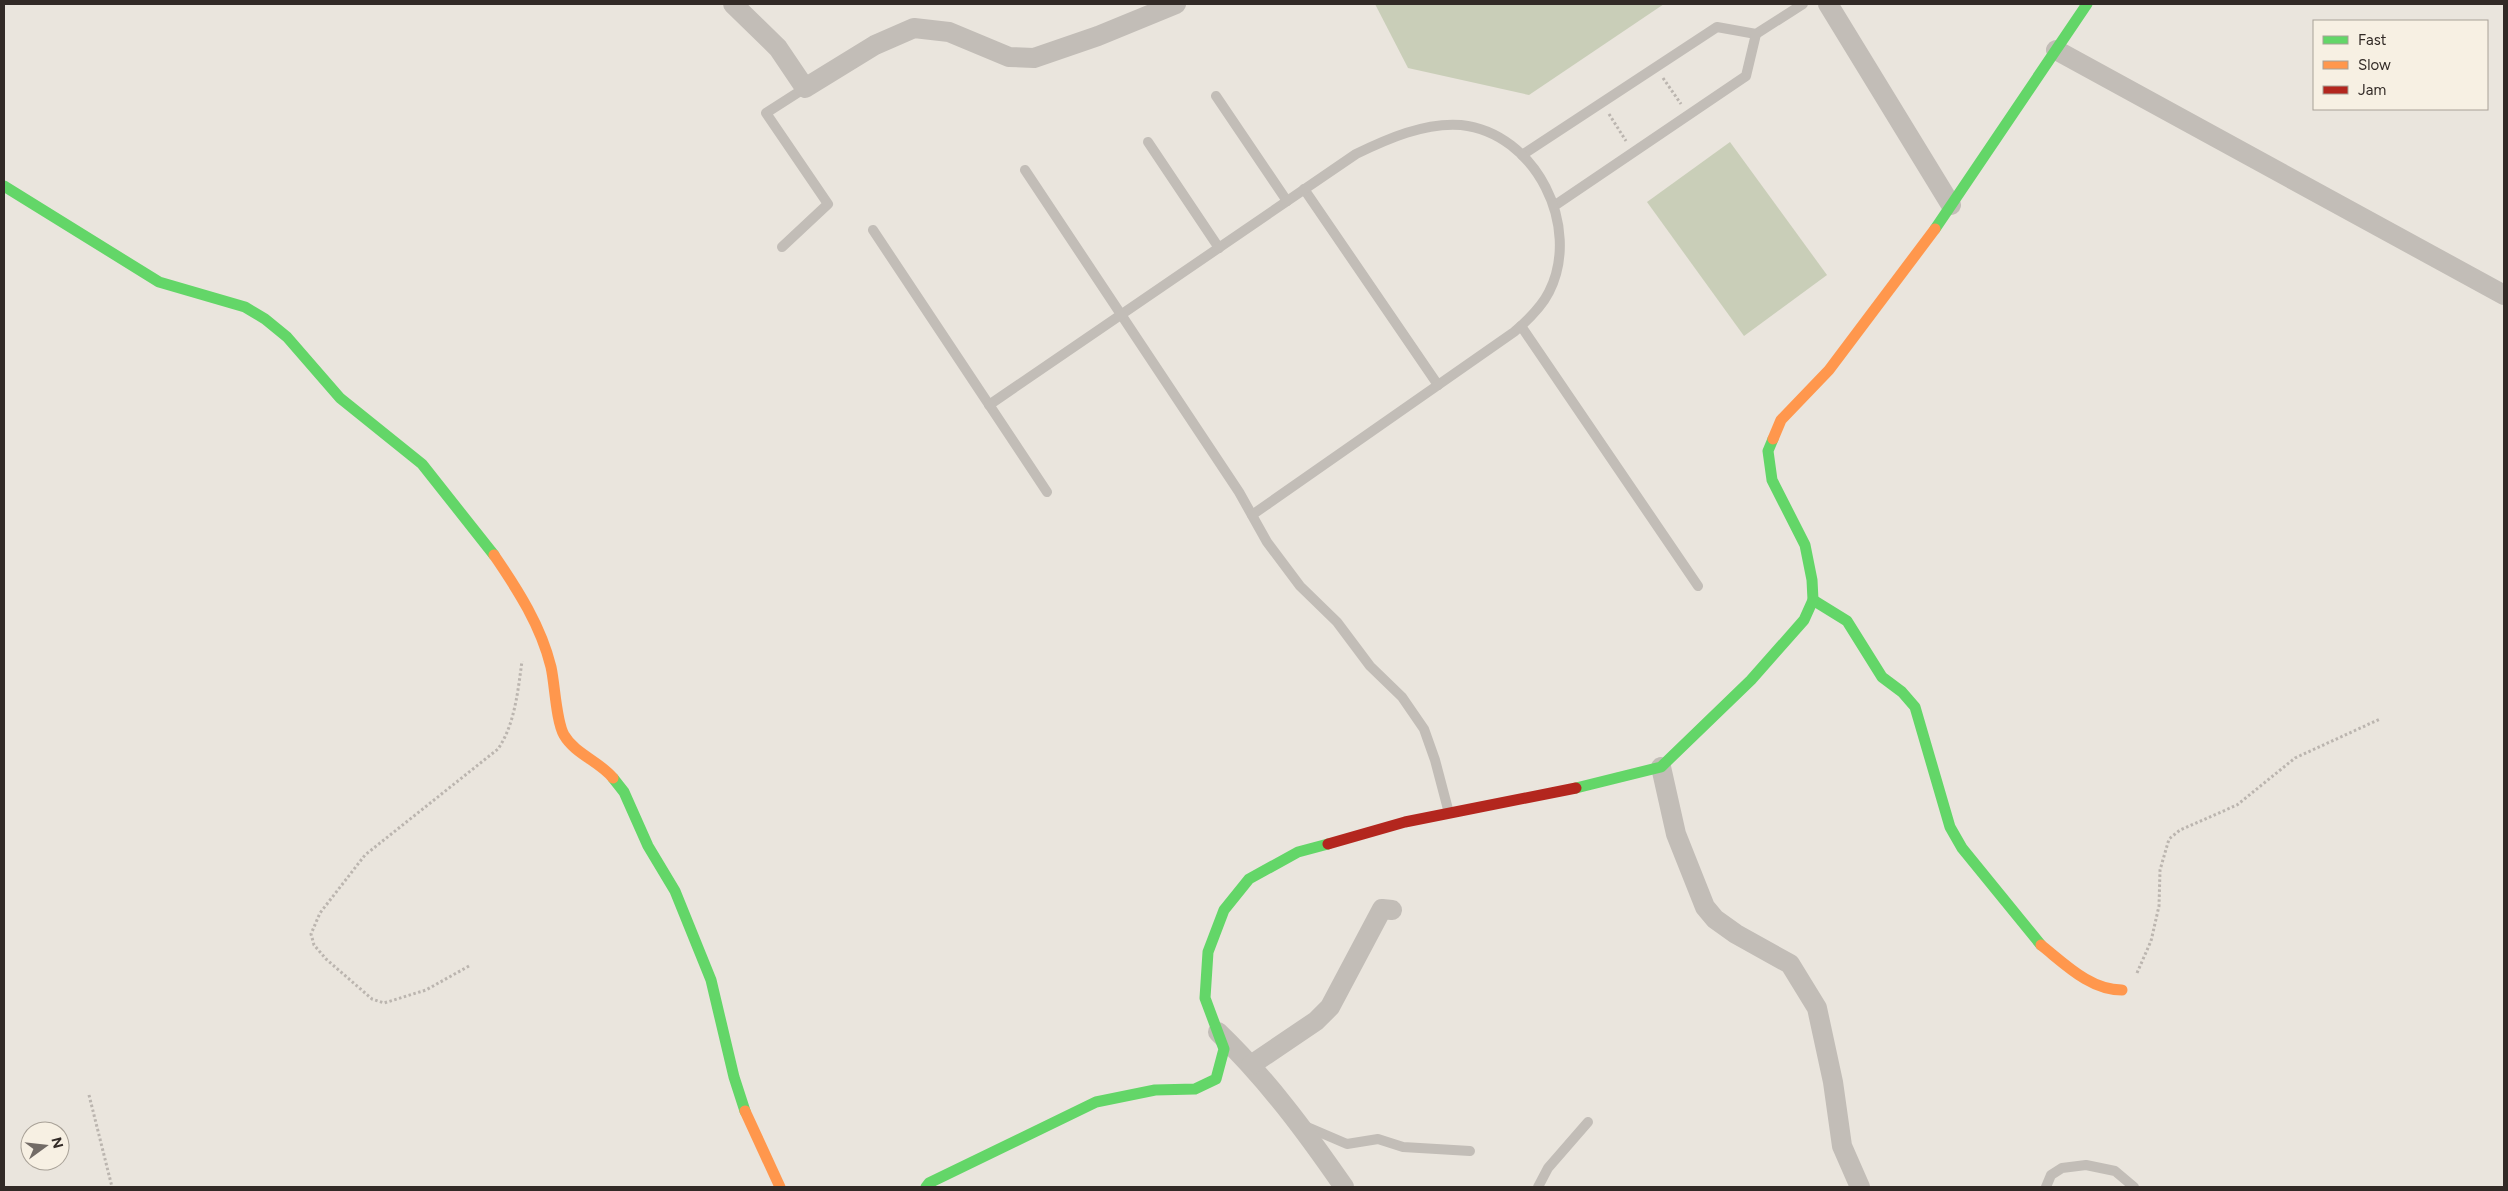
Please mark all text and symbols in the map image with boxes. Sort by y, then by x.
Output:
legend [2313,20,2488,110]
text: Fast [2358,31,2387,49]
text: Slow [2358,56,2391,74]
text: Jam [2358,81,2386,99]
north arrow [20,1121,70,1171]
text: N [47,1135,67,1150]

